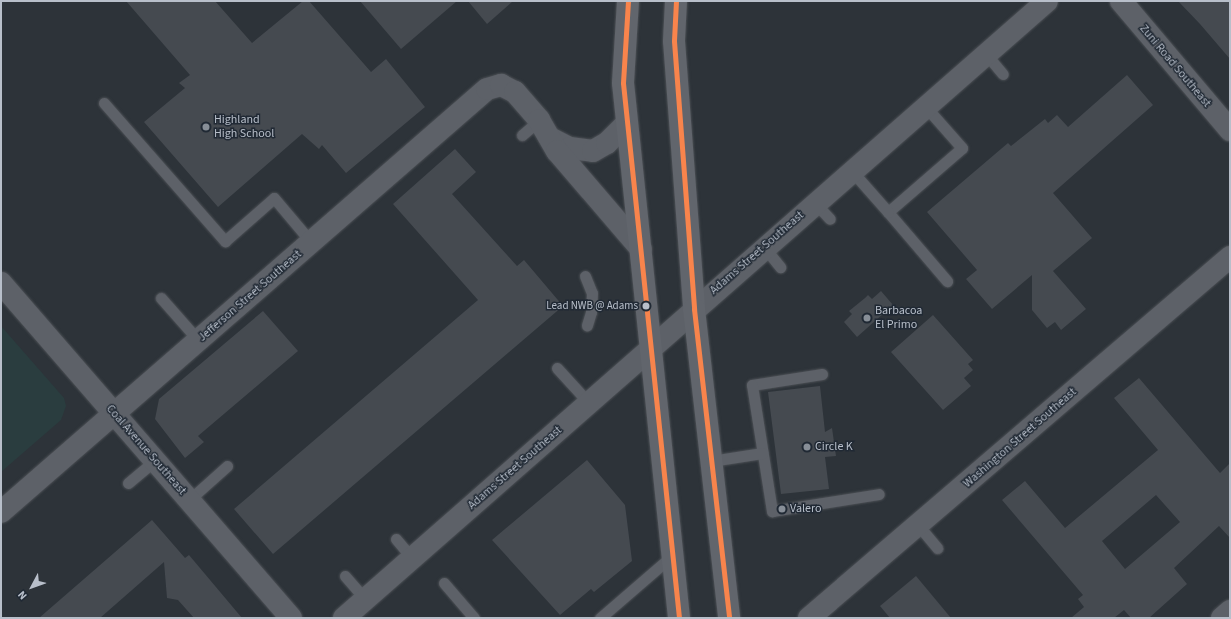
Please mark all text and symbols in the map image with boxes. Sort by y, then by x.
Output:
street label: Zuni Road Southeast [1136,22,1214,110]
place label: Highland High School [214,113,274,141]
marker: Highland High School [201,122,211,132]
street label: Adams Street Southeast [707,208,807,298]
street label: Jefferson Street Southeast [195,247,305,345]
place label: Lead NWB @ Adams [546,299,638,313]
marker: Lead NWB @ Adams [641,301,651,311]
place label: Barbacoa El Primo [875,304,922,332]
marker: Barbacoa El Primo [862,313,872,323]
street label: Washington Street Southeast [961,385,1079,491]
street label: Coal Avenue Southeast [103,402,189,498]
street label: Adams Street Southeast [465,423,565,513]
place label: Circle K [815,440,853,454]
marker: Circle K [802,442,812,452]
place label: Valero [790,502,822,516]
marker: Valero [777,504,787,514]
north arrow [12,567,52,607]
text: N [15,588,31,603]

